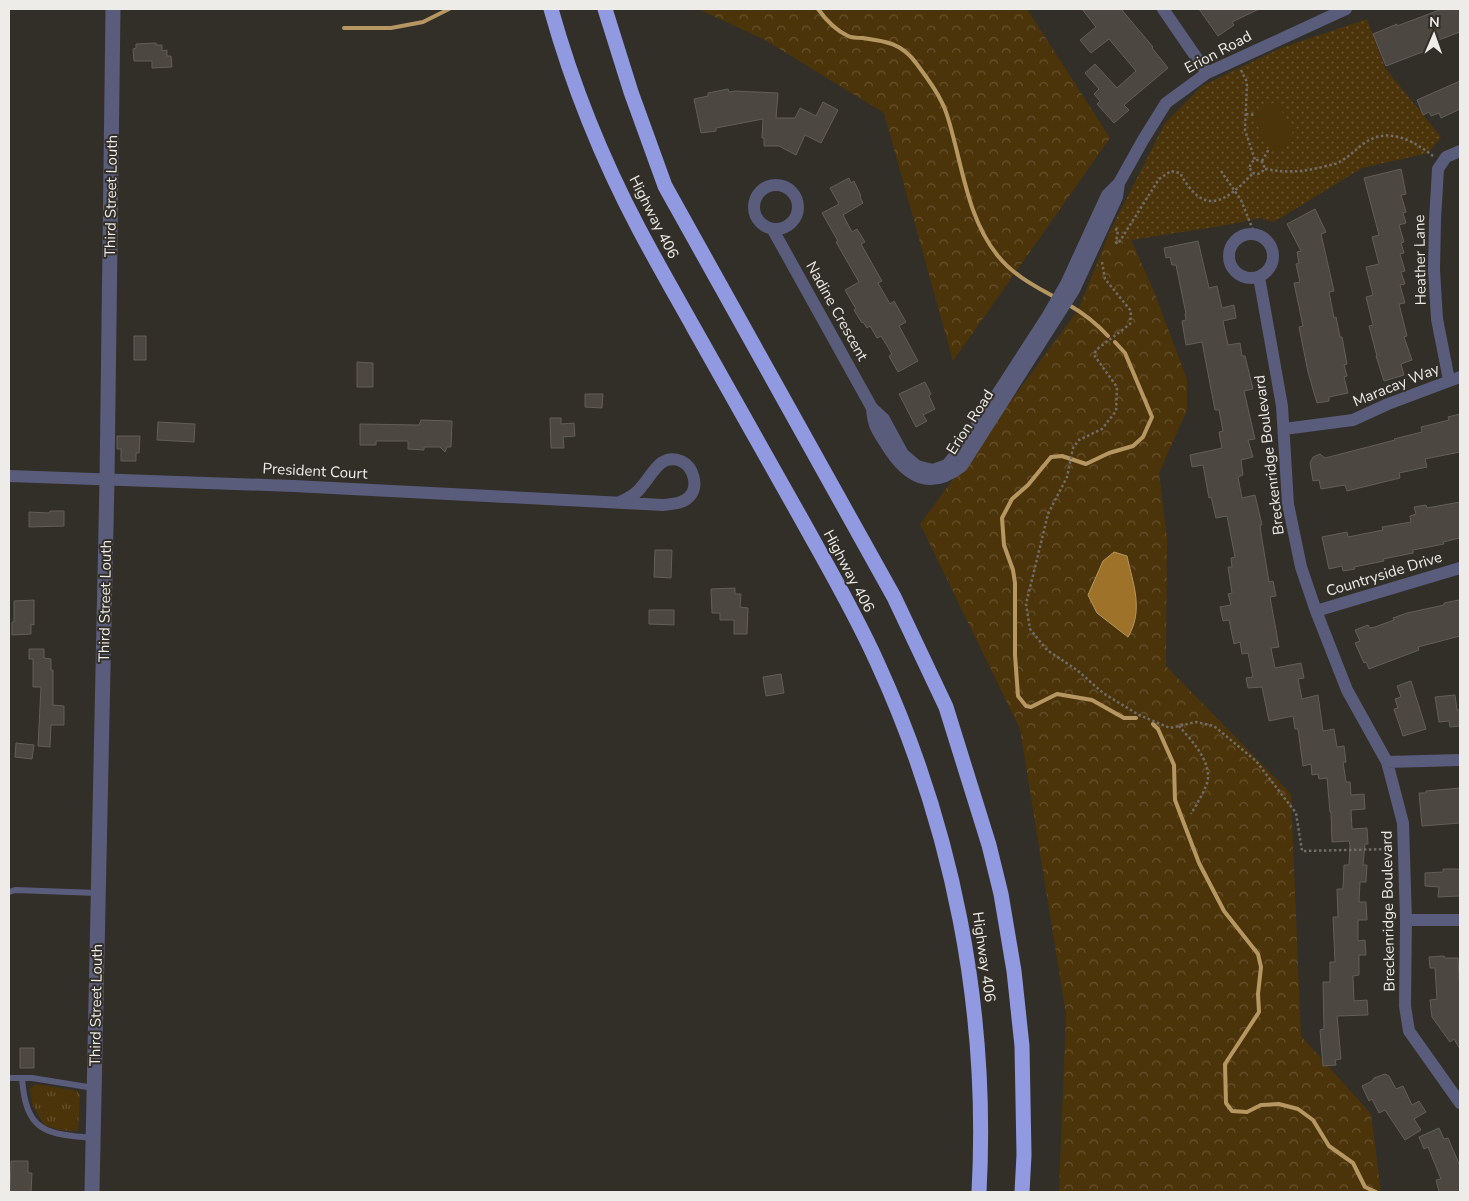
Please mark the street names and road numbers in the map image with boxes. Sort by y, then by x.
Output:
street label: Erion Road [1181,26,1255,78]
street label: Third Street Louth [100,135,122,257]
street label: Highway 406 [624,172,684,262]
street label: Heather Lane [1409,214,1431,306]
street label: Nadine Crescent [801,258,873,365]
street label: Maracay Way [1350,358,1442,411]
street label: Breckenridge Boulevard [1249,374,1289,536]
street label: Erion Road [942,386,998,458]
street label: President Court [262,458,369,484]
street label: Highway 406 [819,526,879,616]
street label: Third Street Louth [94,540,116,662]
street label: Countryside Drive [1324,547,1444,601]
street label: Breckenridge Boulevard [1377,830,1399,992]
street label: Highway 406 [968,911,1000,1003]
street label: Third Street Louth [85,944,107,1066]

